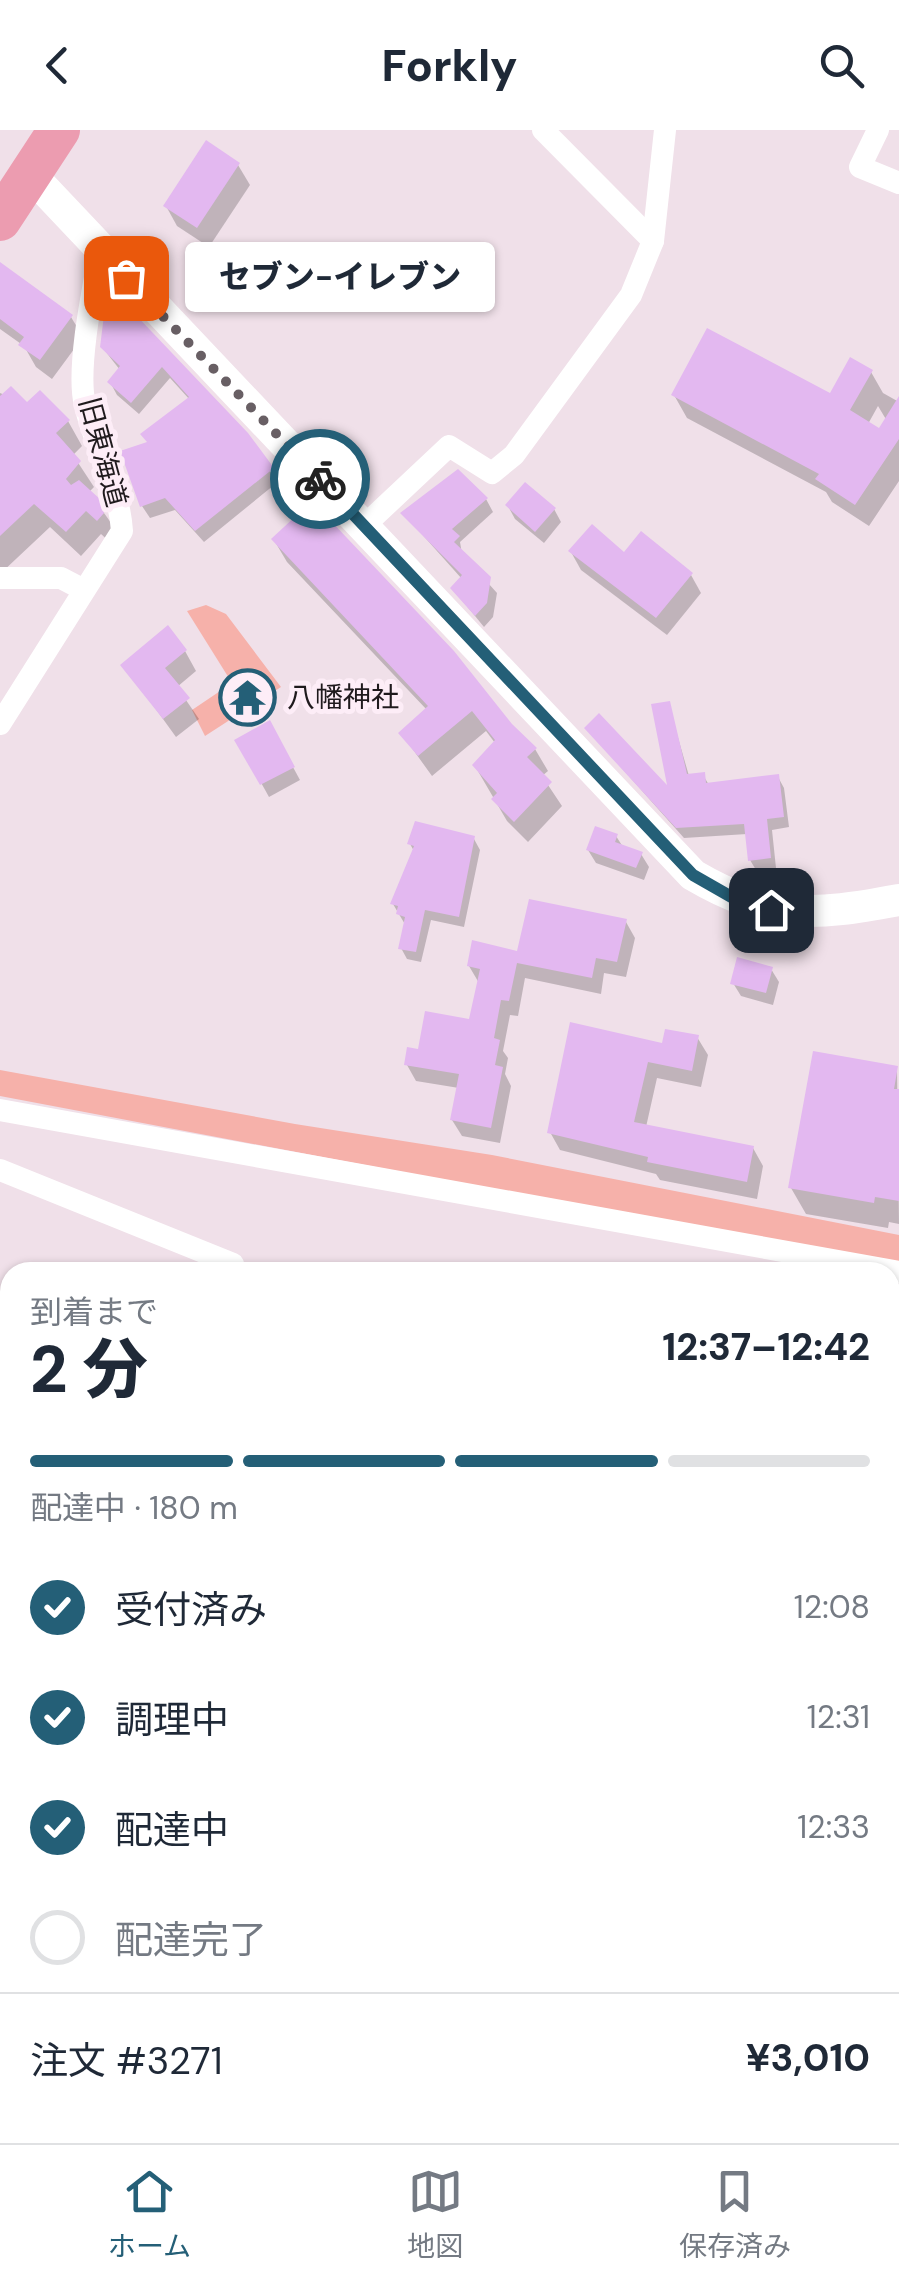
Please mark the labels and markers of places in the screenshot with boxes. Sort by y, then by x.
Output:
pin [84,236,169,321]
callout: セブン-イレブン [186,243,496,313]
temple icon: 八幡神社 [218,667,278,727]
place label: 八幡神社 [287,679,399,716]
pin [729,868,814,953]

